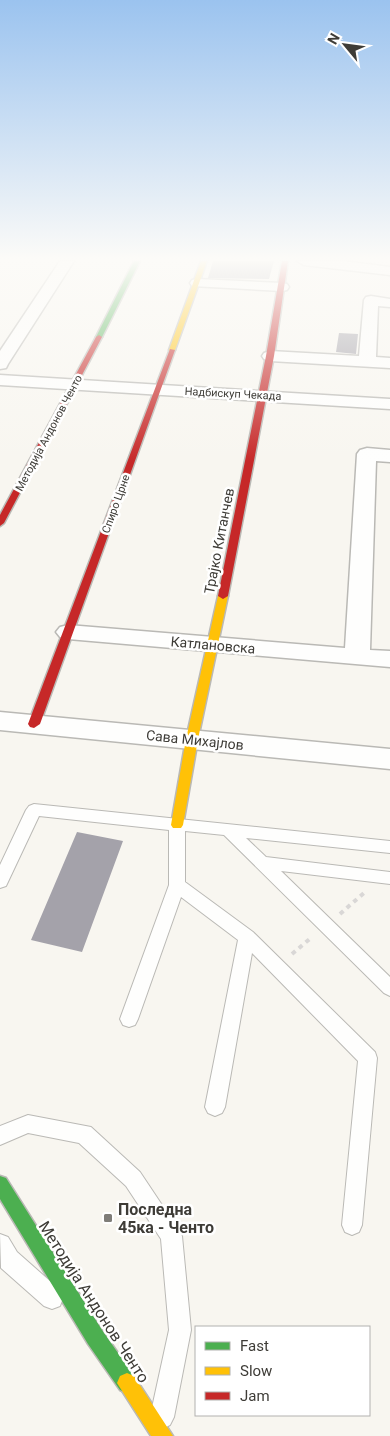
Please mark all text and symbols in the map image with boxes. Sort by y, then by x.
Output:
north arrow [320,20,370,70]
text: N [324,30,343,47]
street label: Методија Андонов Ченто [13,373,85,493]
street label: Надбискуп Чекада [184,385,282,403]
street label: Спиро Црне [99,473,133,535]
street label: Трајко Китанчев [201,487,237,595]
street label: Катлановска [170,633,256,657]
street label: Сава Михајлов [145,727,245,753]
place label: Последна 45ка - Ченто [118,1200,214,1237]
marker: Последна 45ка - Ченто [102,1212,114,1224]
street label: Методија Андонов Ченто [35,1218,153,1386]
legend [195,1326,370,1416]
text: Fast [240,1337,269,1355]
text: Slow [240,1362,272,1380]
text: Jam [240,1387,270,1405]

